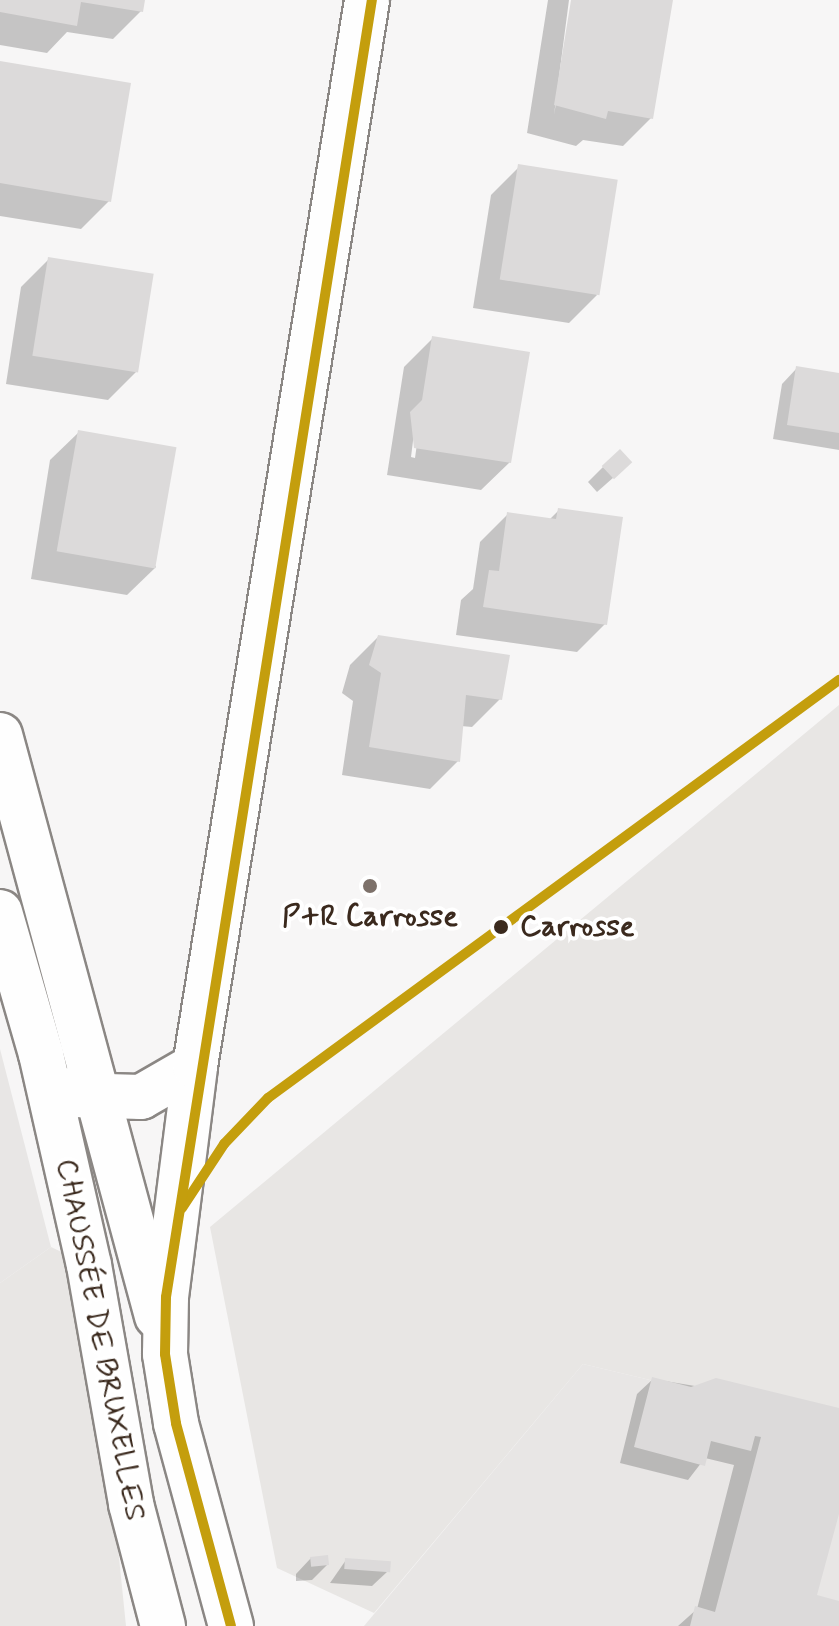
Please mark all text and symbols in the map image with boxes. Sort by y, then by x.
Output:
marker: P+R Carrosse [361,877,379,895]
place label: P+R Carrosse [281,899,459,935]
place label: Carrosse [520,909,634,945]
marker: Carrosse [489,915,513,939]
street label: CHAUSSÉE DE BRUXELLES [48,1160,152,1520]

